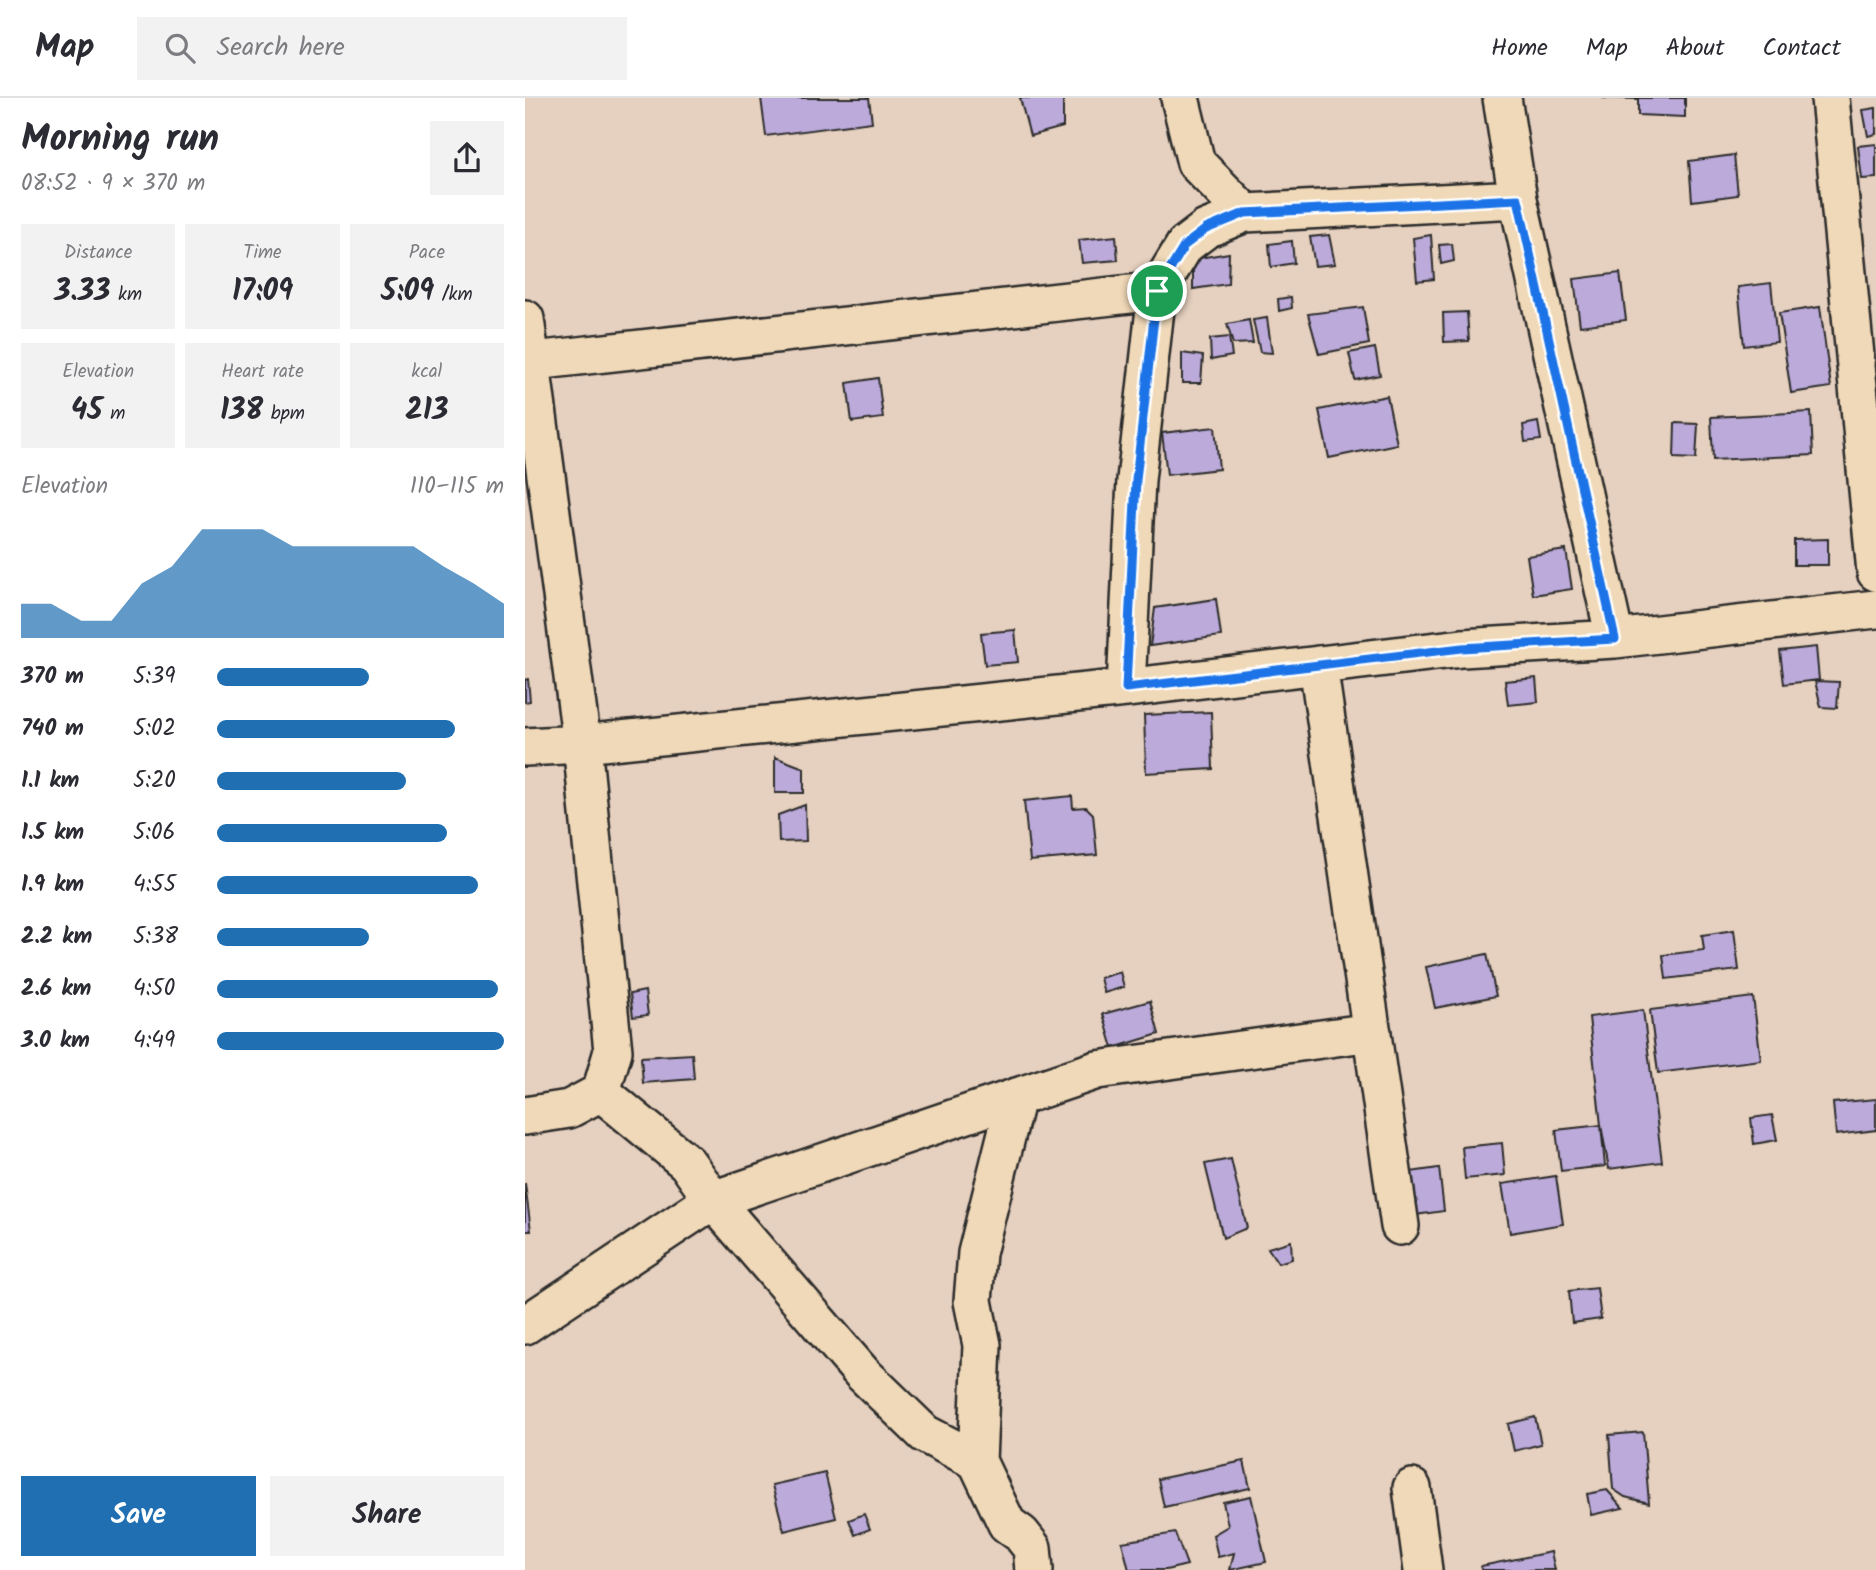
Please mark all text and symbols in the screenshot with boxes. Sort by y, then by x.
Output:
search box [137,17,627,80]
text: Map [35,22,95,75]
text: Search here [217,27,345,69]
icon: search [161,29,199,67]
text: Home [1491,29,1548,68]
text: Map [1586,29,1628,68]
text: About [1666,29,1724,68]
text: Contact [1762,29,1841,68]
text: Morning run [21,110,219,170]
button: share [430,121,504,195]
text: 08:52 · 9 × 370 m [21,166,205,202]
text: Distance [64,238,132,268]
text: Time [243,238,282,268]
text: Pace [409,238,445,268]
pin [1127,261,1187,321]
text: 3.33 [54,268,111,316]
text: 17:09 [232,268,293,316]
text: 5:09 [381,268,434,316]
icon: arrive [1138,272,1176,310]
text: km [111,280,142,310]
text: /km [434,280,473,310]
text: Elevation [62,357,134,387]
text: Heart rate [221,357,304,387]
text: kcal [411,357,442,387]
text: 45 [71,387,103,435]
text: 138 [220,387,263,435]
text: 213 [405,387,448,435]
text: m [103,399,125,429]
text: bpm [263,399,305,429]
text: Elevation [21,469,108,505]
text: 110–115 m [410,469,504,505]
text: 370 m [21,659,84,695]
text: 5:39 [133,659,175,695]
text: 740 m [21,711,84,747]
text: 5:02 [133,711,176,747]
text: 1.1 km [21,763,79,799]
text: 5:20 [133,763,176,799]
text: 1.5 km [21,815,84,851]
text: 5:06 [133,815,175,851]
text: 1.9 km [21,867,84,903]
text: 4:55 [133,867,176,903]
text: 2.2 km [21,919,92,955]
text: 5:38 [133,919,178,955]
text: 2.6 km [21,971,91,1007]
text: 4:50 [133,971,175,1007]
text: 3.0 km [21,1023,90,1059]
text: 4:49 [133,1023,175,1059]
button: Save [21,1476,256,1556]
button: Share [270,1476,504,1556]

